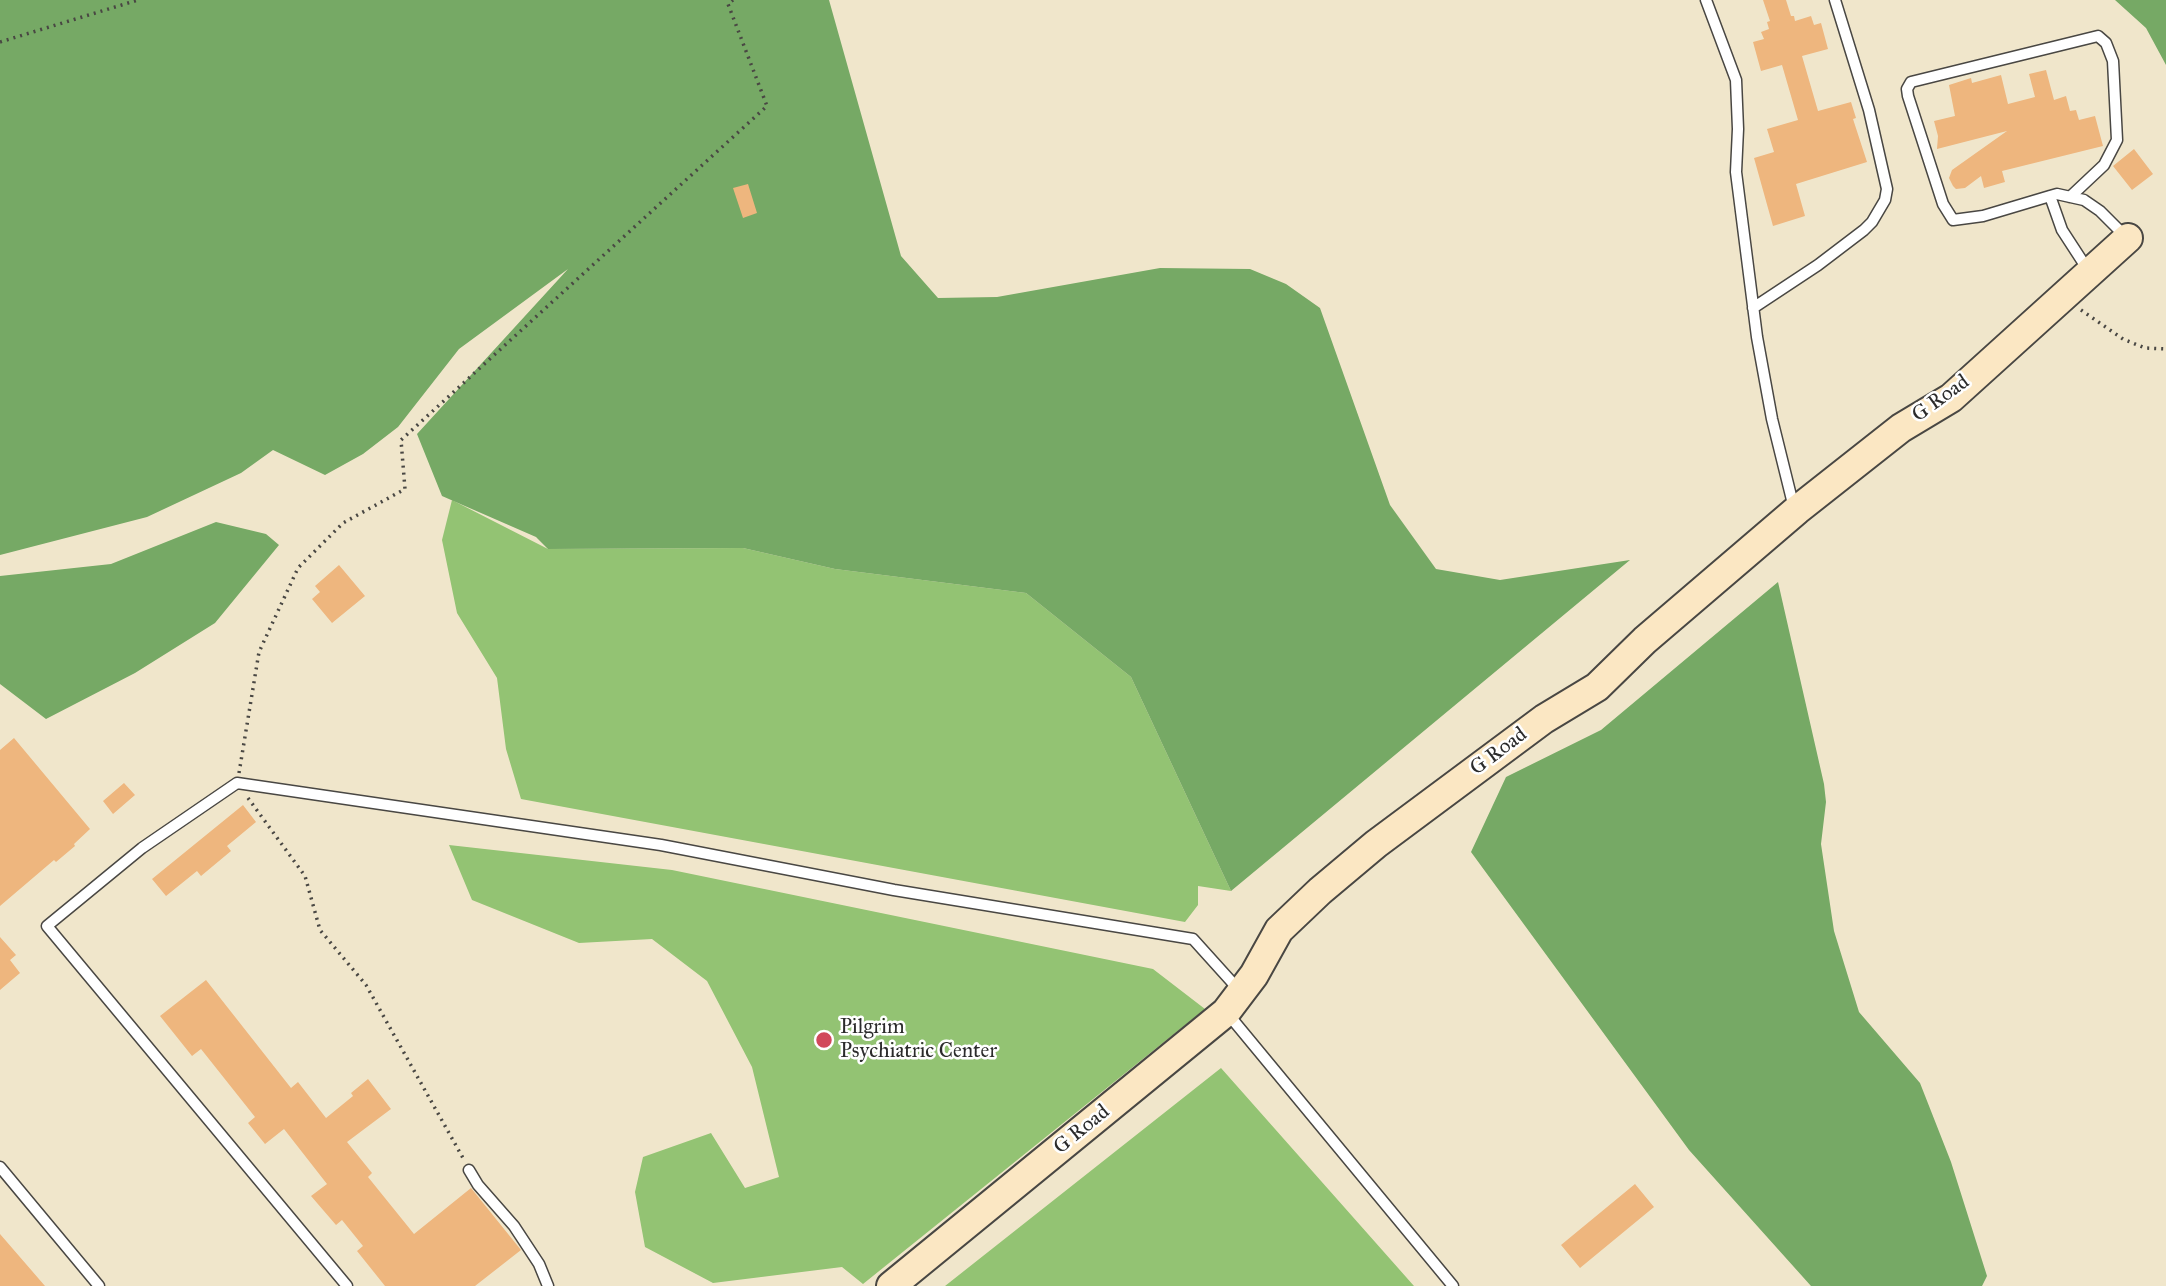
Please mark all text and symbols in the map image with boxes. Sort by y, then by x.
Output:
street label: G Road [1907,370,1975,428]
street label: G Road [1466,722,1532,782]
place label: Pilgrim Psychiatric Center [840,1015,997,1065]
marker: Pilgrim Psychiatric Center [814,1030,834,1050]
street label: G Road [1049,1100,1115,1160]

